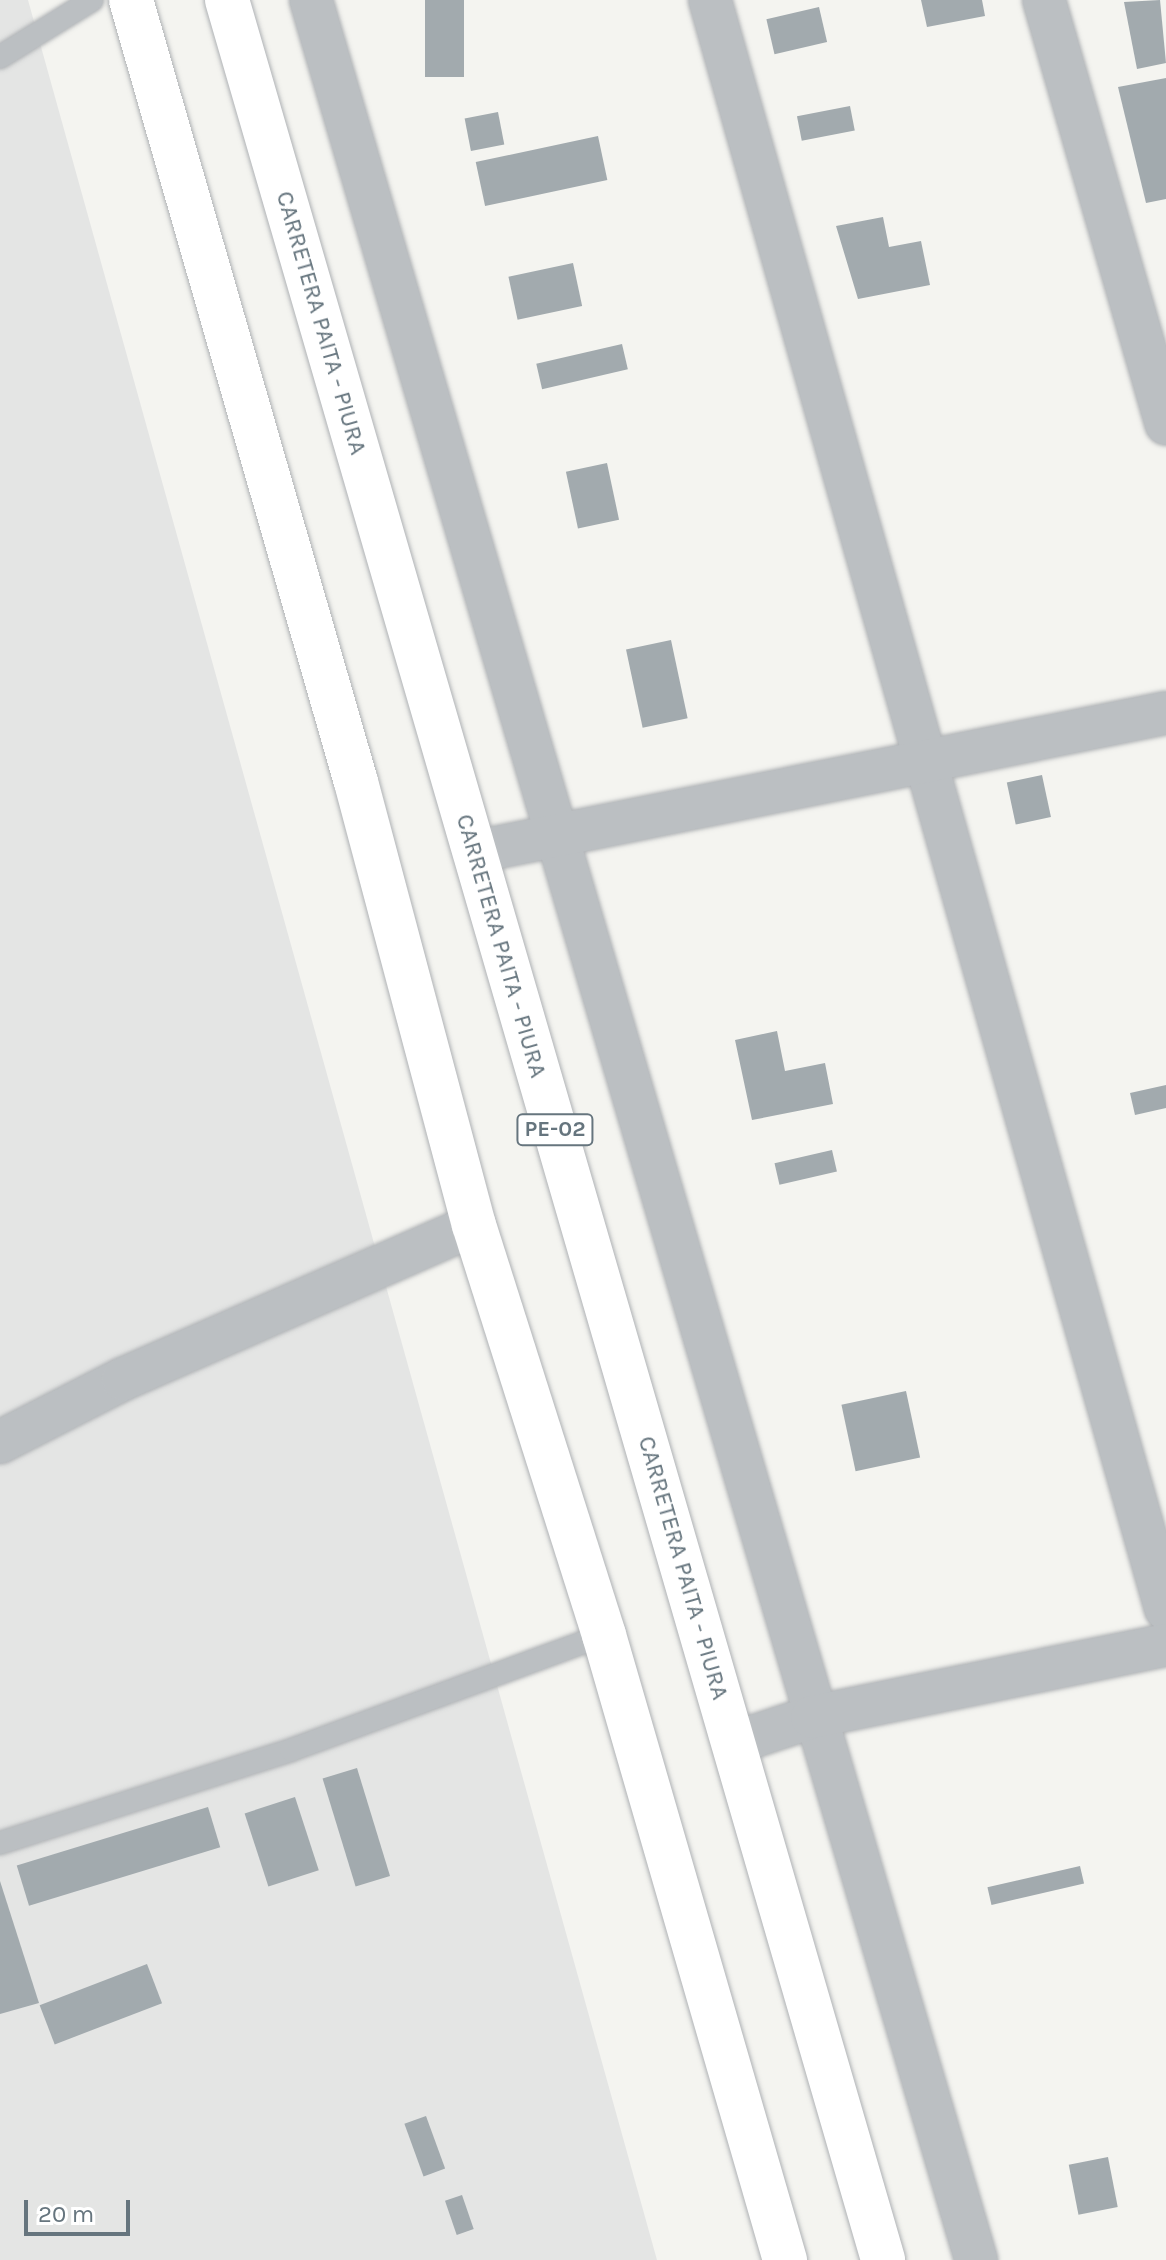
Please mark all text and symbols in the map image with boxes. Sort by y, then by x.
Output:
street label: CARRETERA PAITA - PIURA [270,188,372,458]
street label: CARRETERA PAITA - PIURA [450,811,552,1081]
road number: PE-02 [515,1112,595,1148]
street label: CARRETERA PAITA - PIURA [632,1433,734,1703]
scale bar [28,2184,134,2234]
text: 20 m [38,2200,94,2228]

